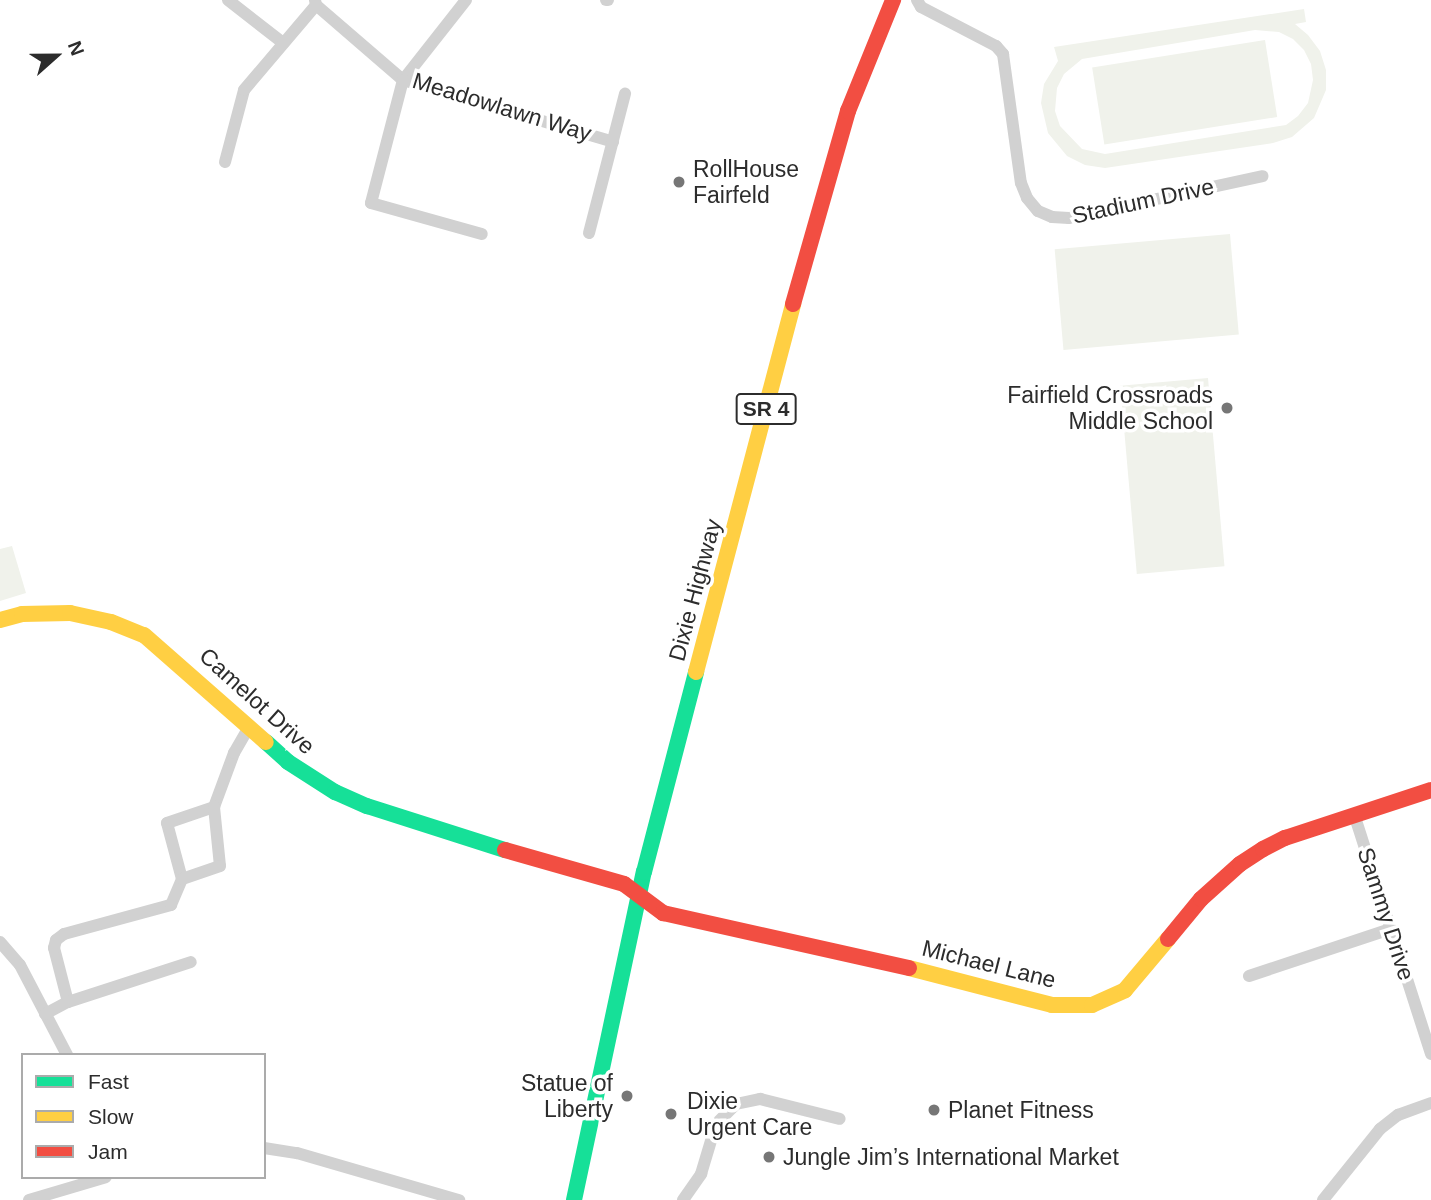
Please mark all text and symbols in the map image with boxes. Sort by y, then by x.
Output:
north arrow [21,21,91,91]
text: N [64,38,88,58]
street label: Meadowlawn Way [409,67,595,147]
place label: RollHouse Fairfeld [693,155,799,209]
street label: Stadium Drive [1069,172,1217,230]
marker: RollHouse Fairfeld [671,174,687,190]
place label: Fairfield Crossroads Middle School [1007,381,1213,435]
road number: SR 4 [734,392,798,426]
marker: Fairfield Crossroads Middle School [1219,400,1235,416]
street label: Dixie Highway [663,516,727,664]
street label: Camelot Drive [194,642,320,760]
street label: Sammy Drive [1352,844,1420,984]
street label: Michael Lane [919,934,1059,994]
legend [21,1053,266,1179]
place label: Statue of Liberty [521,1069,613,1123]
text: Fast [88,1070,129,1093]
place label: Dixie Urgent Care [687,1087,812,1141]
marker: Statue of Liberty [619,1088,635,1104]
place label: Planet Fitness [948,1096,1094,1124]
marker: Planet Fitness [926,1102,942,1118]
marker: Dixie Urgent Care [661,1104,681,1124]
text: Slow [88,1105,134,1128]
text: Jam [88,1140,128,1163]
place label: Jungle Jim’s International Market [783,1143,1119,1171]
marker: Jungle Jim’s International Market [761,1149,777,1165]

